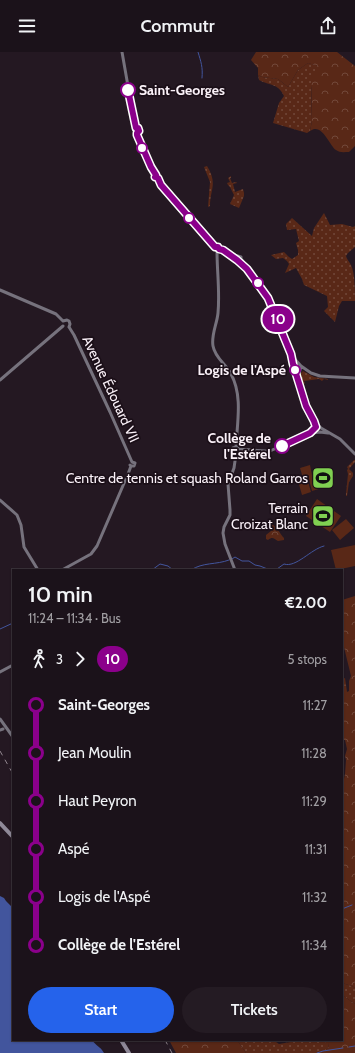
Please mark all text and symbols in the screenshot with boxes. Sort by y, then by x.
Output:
icon: menu [16,15,38,37]
text: Commutr [140,15,215,37]
icon: share [317,15,339,37]
place label: Saint-Georges [139,81,225,99]
marker: Saint-Georges [120,82,136,98]
unlabelled marker [136,142,148,154]
unlabelled marker [183,212,195,224]
unlabelled marker [252,277,264,289]
line badge: 10 [260,306,296,332]
text: 10 [270,310,286,328]
street label: Avenue Édouard VII [78,333,144,445]
place label: Logis de l'Aspé [198,361,286,379]
marker: Logis de l'Aspé [289,364,301,376]
place label: Collège de l'Estérel [208,429,271,463]
marker: Collège de l'Estérel [274,438,290,454]
sports icon: Centre de tennis et squash Roland Garros [310,465,336,491]
place label: Centre de tennis et squash Roland Garros [66,469,308,487]
place label: Terrain Croizat Blanc [231,499,308,533]
sports icon: Terrain Croizat Blanc [310,503,336,529]
text: 10 min [28,581,93,608]
text: €2.00 [285,594,327,612]
text: 11:24 – 11:34 · Bus [28,610,121,626]
icon: walk [28,648,50,670]
icon: forward [69,648,91,670]
text: 10 [105,650,120,668]
text: 3 [56,651,63,667]
text: 5 stops [288,651,327,667]
text: Saint-Georges [58,696,150,714]
text: 11:27 [302,697,327,713]
text: Jean Moulin [58,744,131,762]
text: 11:28 [301,745,327,761]
text: Haut Peyron [58,792,137,810]
text: 11:29 [302,793,327,809]
text: Aspé [58,840,90,858]
text: 11:31 [305,841,327,857]
text: Logis de l'Aspé [58,888,150,906]
text: 11:32 [302,889,327,905]
text: Collège de l'Estérel [58,936,180,954]
text: 11:34 [301,937,327,953]
button: Start [28,987,174,1033]
button: Tickets [182,987,327,1033]

